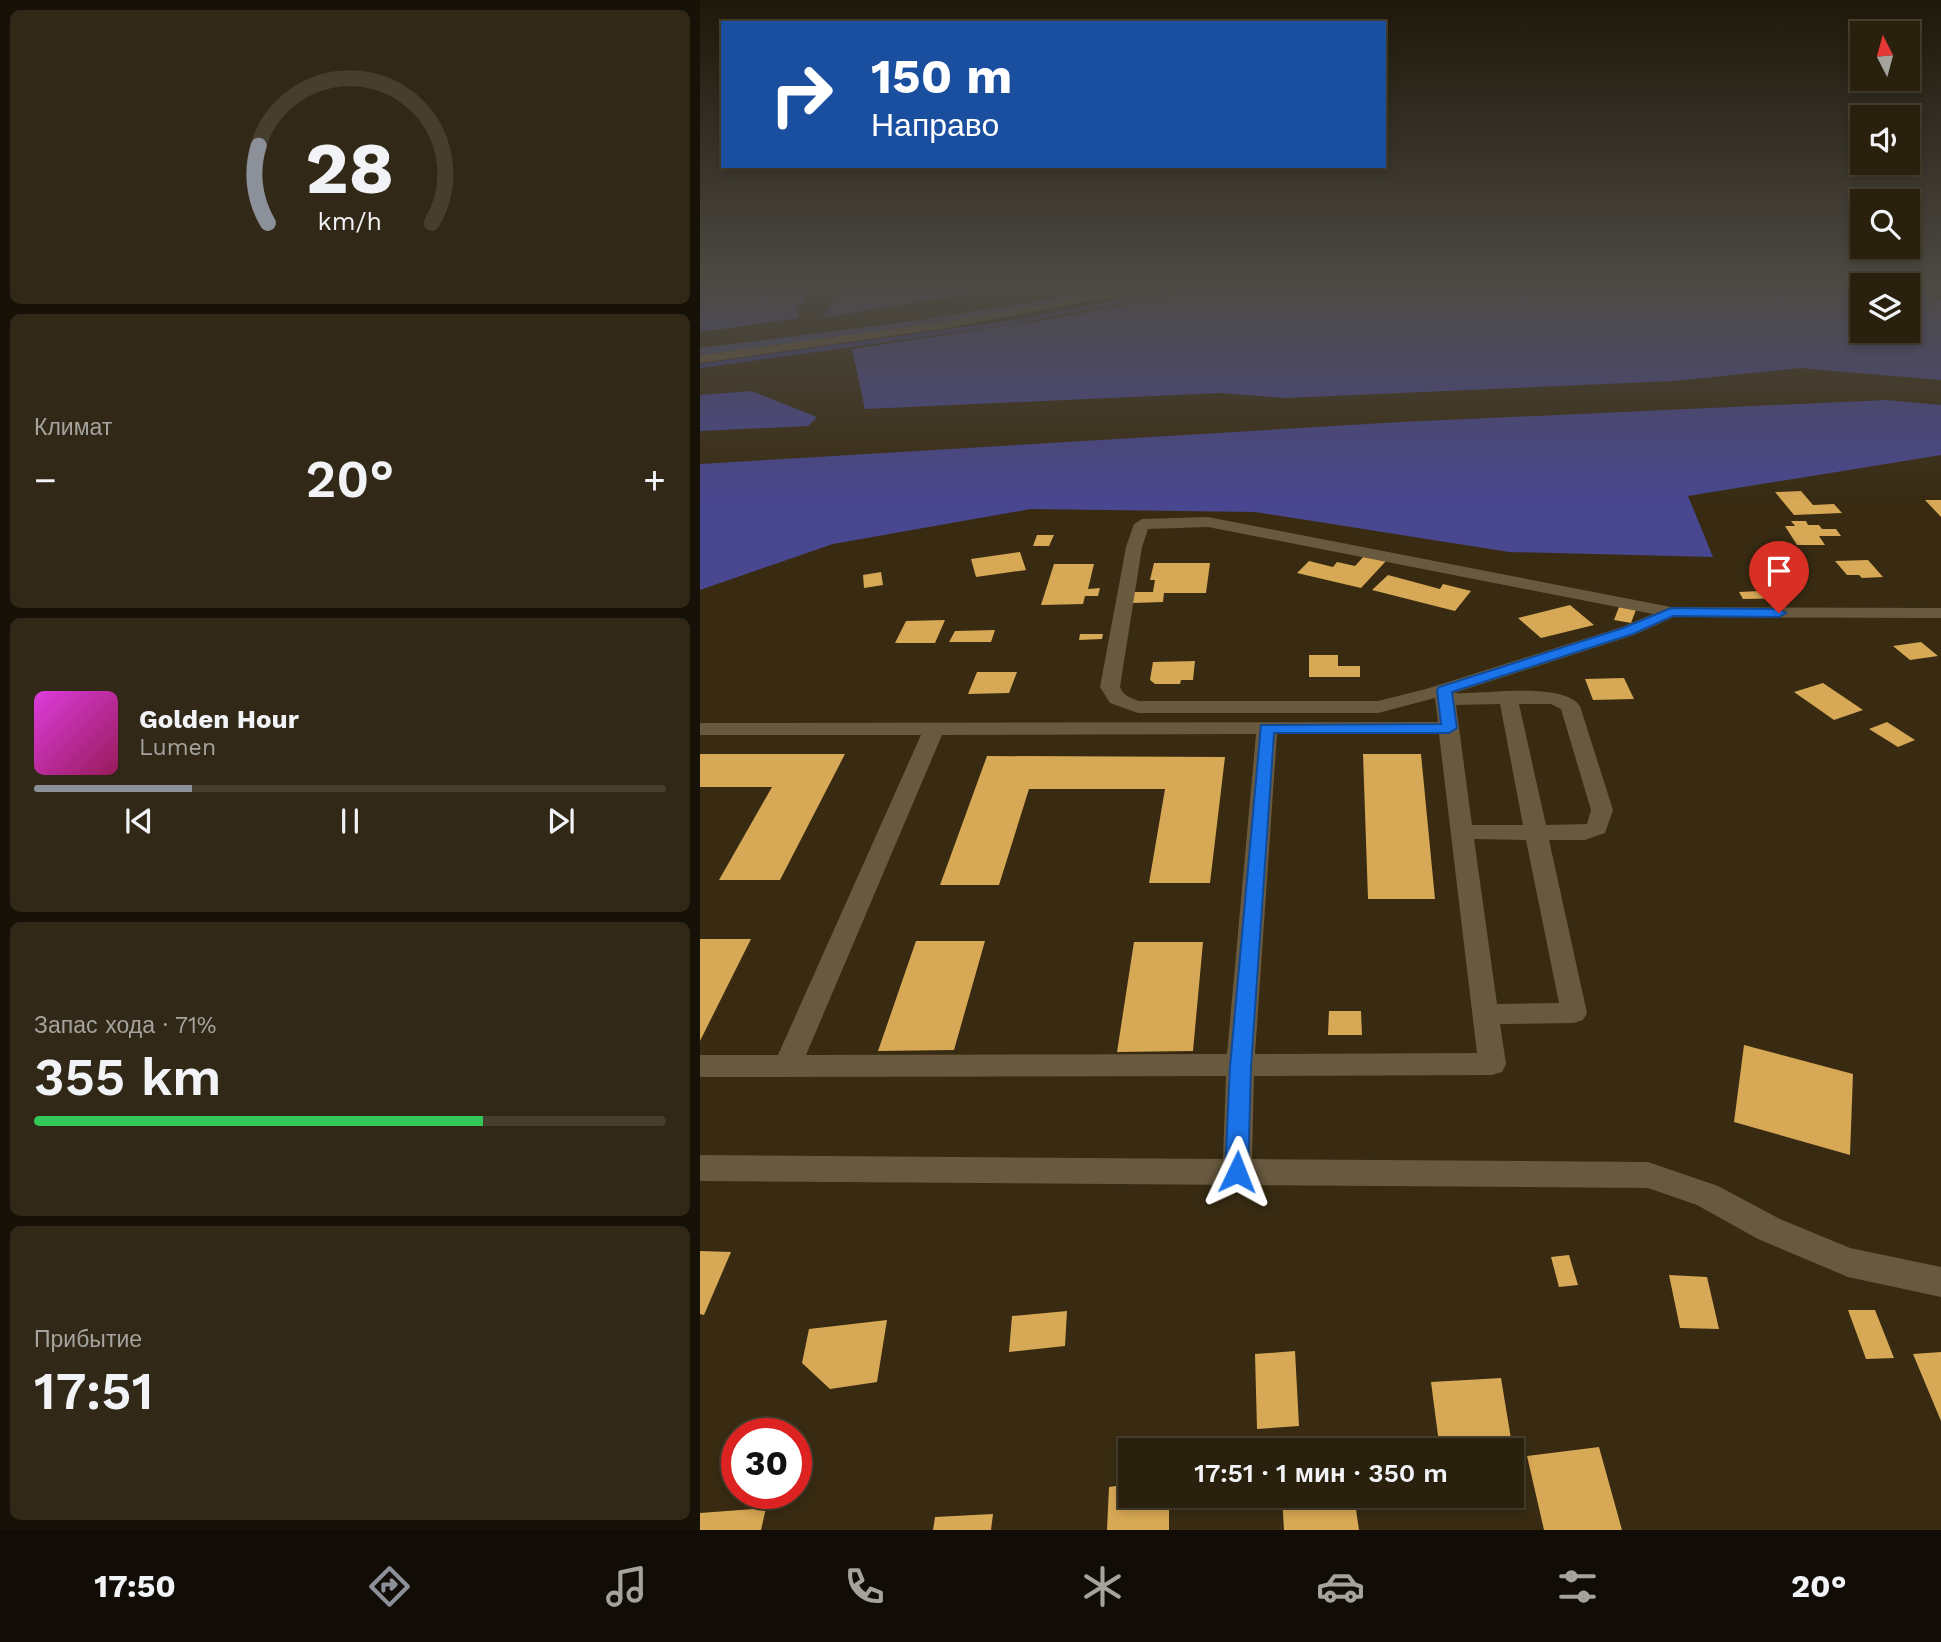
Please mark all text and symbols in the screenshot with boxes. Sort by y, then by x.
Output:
north arrow [1850,21,1920,91]
map controls [1850,21,1920,343]
text: 150 m [871,47,1012,105]
icon: right [756,49,847,140]
button: sound [1850,105,1920,175]
text: Направо [871,106,999,144]
text: 28 [305,125,395,211]
button: search [1850,189,1920,259]
text: km/h [318,207,382,236]
button: layers [1850,273,1920,343]
text: Климат [34,414,112,441]
text: 20° [306,449,394,510]
text: − [34,458,57,502]
text: + [643,458,666,502]
pin [1749,541,1809,613]
icon: arrive [1760,552,1798,590]
text: Golden Hour [139,704,299,734]
text: Lumen [139,734,216,761]
icon: previous [120,802,158,840]
icon: pause [331,802,369,840]
icon: next [542,802,580,840]
text: Запас хода · 71% [34,1012,217,1039]
text: 355 km [34,1047,222,1108]
position arrow [1200,1135,1274,1209]
text: Прибытие [34,1326,142,1353]
text: 17:51 [34,1361,153,1422]
speed limit sign: 30 [721,1418,812,1509]
text: 17:51 · 1 мин · 350 m [1194,1458,1448,1488]
icon: directions [365,1562,414,1611]
icon: music [602,1562,651,1611]
icon: phone [840,1562,889,1611]
icon: climate [1078,1562,1127,1611]
icon: car [1316,1562,1365,1611]
icon: filters [1553,1562,1602,1611]
text: 17:50 [94,1567,176,1605]
text: 20° [1791,1567,1847,1605]

